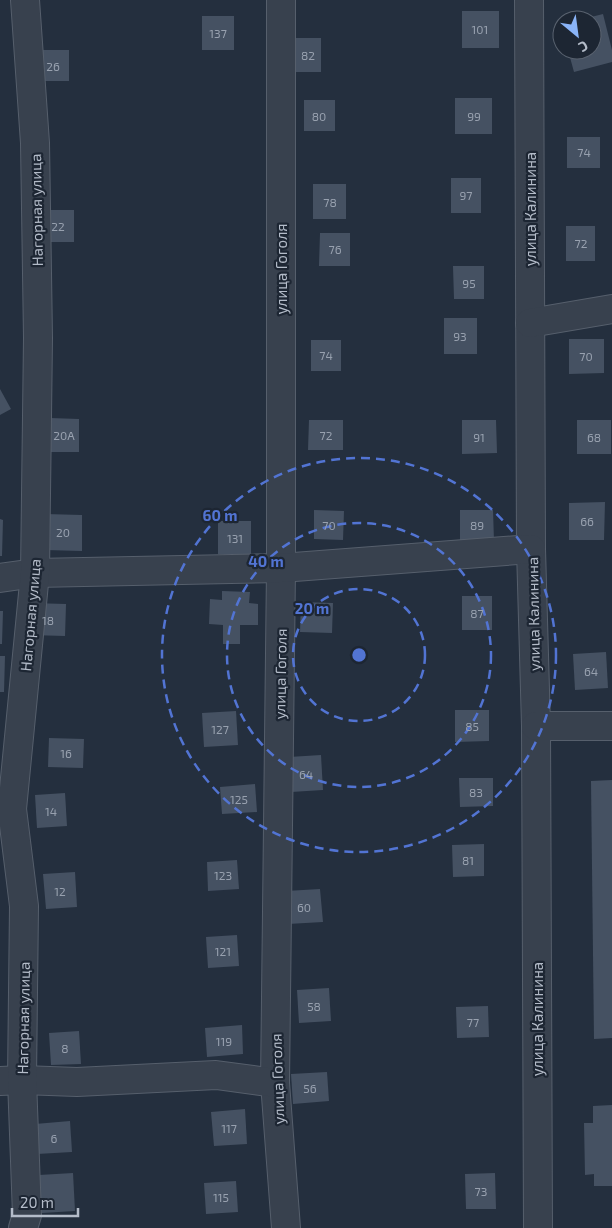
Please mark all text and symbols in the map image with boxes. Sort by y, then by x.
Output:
north arrow [552,10,602,60]
house number: 101 [472,22,488,36]
house number: 137 [209,26,227,40]
text: С [576,37,591,56]
house number: 82 [301,48,315,62]
house number: 26 [46,59,60,73]
house number: 80 [312,109,326,123]
house number: 99 [467,109,481,123]
house number: 74 [577,145,591,159]
street label: улица Калинина [521,152,540,266]
street label: Нагорная улица [26,153,47,267]
house number: 97 [459,188,473,202]
house number: 78 [323,195,337,209]
house number: 22 [51,219,65,233]
street label: улица Гоголя [272,223,291,315]
house number: 72 [575,236,588,250]
house number: 76 [328,242,342,256]
house number: 95 [462,276,476,290]
house number: 93 [453,329,467,343]
house number: 74 [319,348,333,362]
house number: 70 [579,349,593,363]
house number: 20А [53,428,75,442]
house number: 72 [320,428,333,442]
house number: 91 [473,430,485,444]
house number: 68 [587,430,601,444]
text: 60 m [203,506,237,524]
house number: 66 [580,514,594,528]
house number: 70 [322,518,336,532]
house number: 89 [470,518,484,532]
house number: 20 [56,525,70,539]
house number: 131 [227,531,243,545]
text: 40 m [248,552,284,570]
street label: улица Калинина [523,557,544,671]
street label: Нагорная улица [16,558,45,672]
text: 20 m [295,599,329,617]
house number: 87 [470,606,484,620]
house number: 18 [42,613,54,627]
street label: улица Гоголя [270,628,291,720]
centre of rings [350,646,368,664]
house number: 64 [584,664,598,678]
house number: 85 [465,719,479,733]
house number: 127 [211,722,229,736]
house number: 16 [60,746,72,760]
house number: 64 [299,767,313,781]
house number: 83 [469,785,483,799]
house number: 125 [230,792,248,806]
house number: 14 [45,804,57,818]
house number: 81 [462,853,474,867]
house number: 123 [214,868,232,882]
house number: 12 [54,884,66,898]
house number: 60 [297,900,311,914]
house number: 121 [215,944,231,958]
street label: Нагорная улица [13,961,34,1075]
street label: улица Калинина [528,962,547,1076]
house number: 58 [307,999,321,1013]
house number: 77 [467,1015,479,1029]
street label: улица Гоголя [266,1033,289,1125]
house number: 119 [216,1034,232,1048]
house number: 8 [61,1041,69,1055]
house number: 56 [303,1081,317,1095]
house number: 117 [221,1121,237,1135]
house number: 6 [51,1131,58,1145]
house number: 73 [475,1184,487,1198]
scale bar [12,1186,79,1218]
house number: 115 [213,1190,229,1204]
text: 20 m [20,1193,54,1211]

